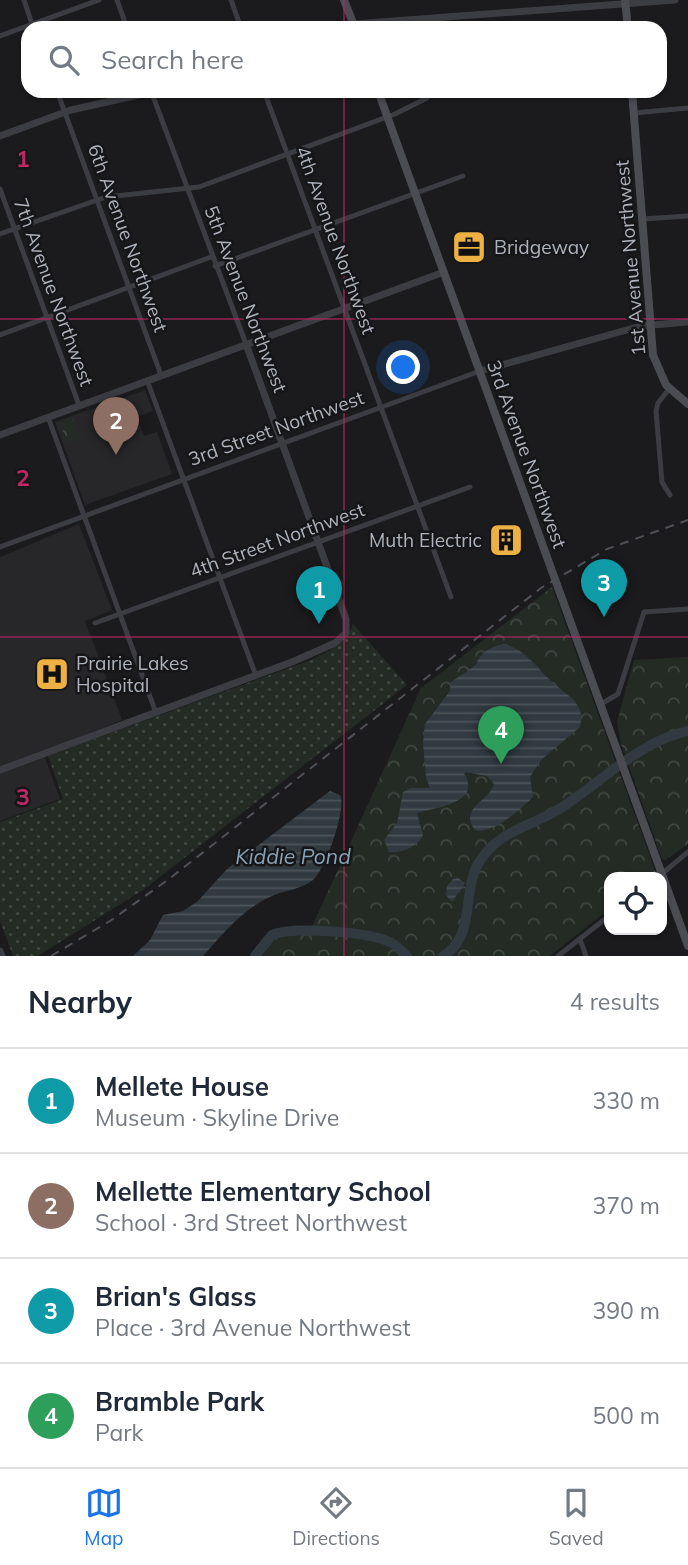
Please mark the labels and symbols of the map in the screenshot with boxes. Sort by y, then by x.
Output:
street label: 6th Avenue Northwest [83,141,173,336]
street label: 4th Avenue Northwest [291,143,381,338]
text: 1 [16,144,30,173]
street label: 1st Avenue Northwest [609,159,651,357]
street label: 7th Avenue Northwest [9,195,99,390]
street label: 5th Avenue Northwest [199,202,293,396]
office icon: Bridgeway [450,228,488,266]
place label: Bridgeway [494,235,589,259]
your location [386,350,420,384]
street label: 3rd Avenue Northwest [482,357,572,552]
street label: 3rd Street Northwest [185,385,367,471]
pin: 2 [93,397,139,455]
text: 2 [16,463,30,492]
street label: 4th Street Northwest [186,497,368,583]
building icon: Muth Electric [487,521,525,559]
place label: Muth Electric [369,528,482,552]
pin: 3 [581,559,627,617]
pin: 1 [296,566,342,624]
place label: Prairie Lakes Hospital [76,651,189,697]
hospital icon: Prairie Lakes Hospital [33,655,71,693]
pin: 4 [478,706,524,764]
text: 3 [16,782,30,811]
water label: Kiddie Pond [235,843,351,869]

